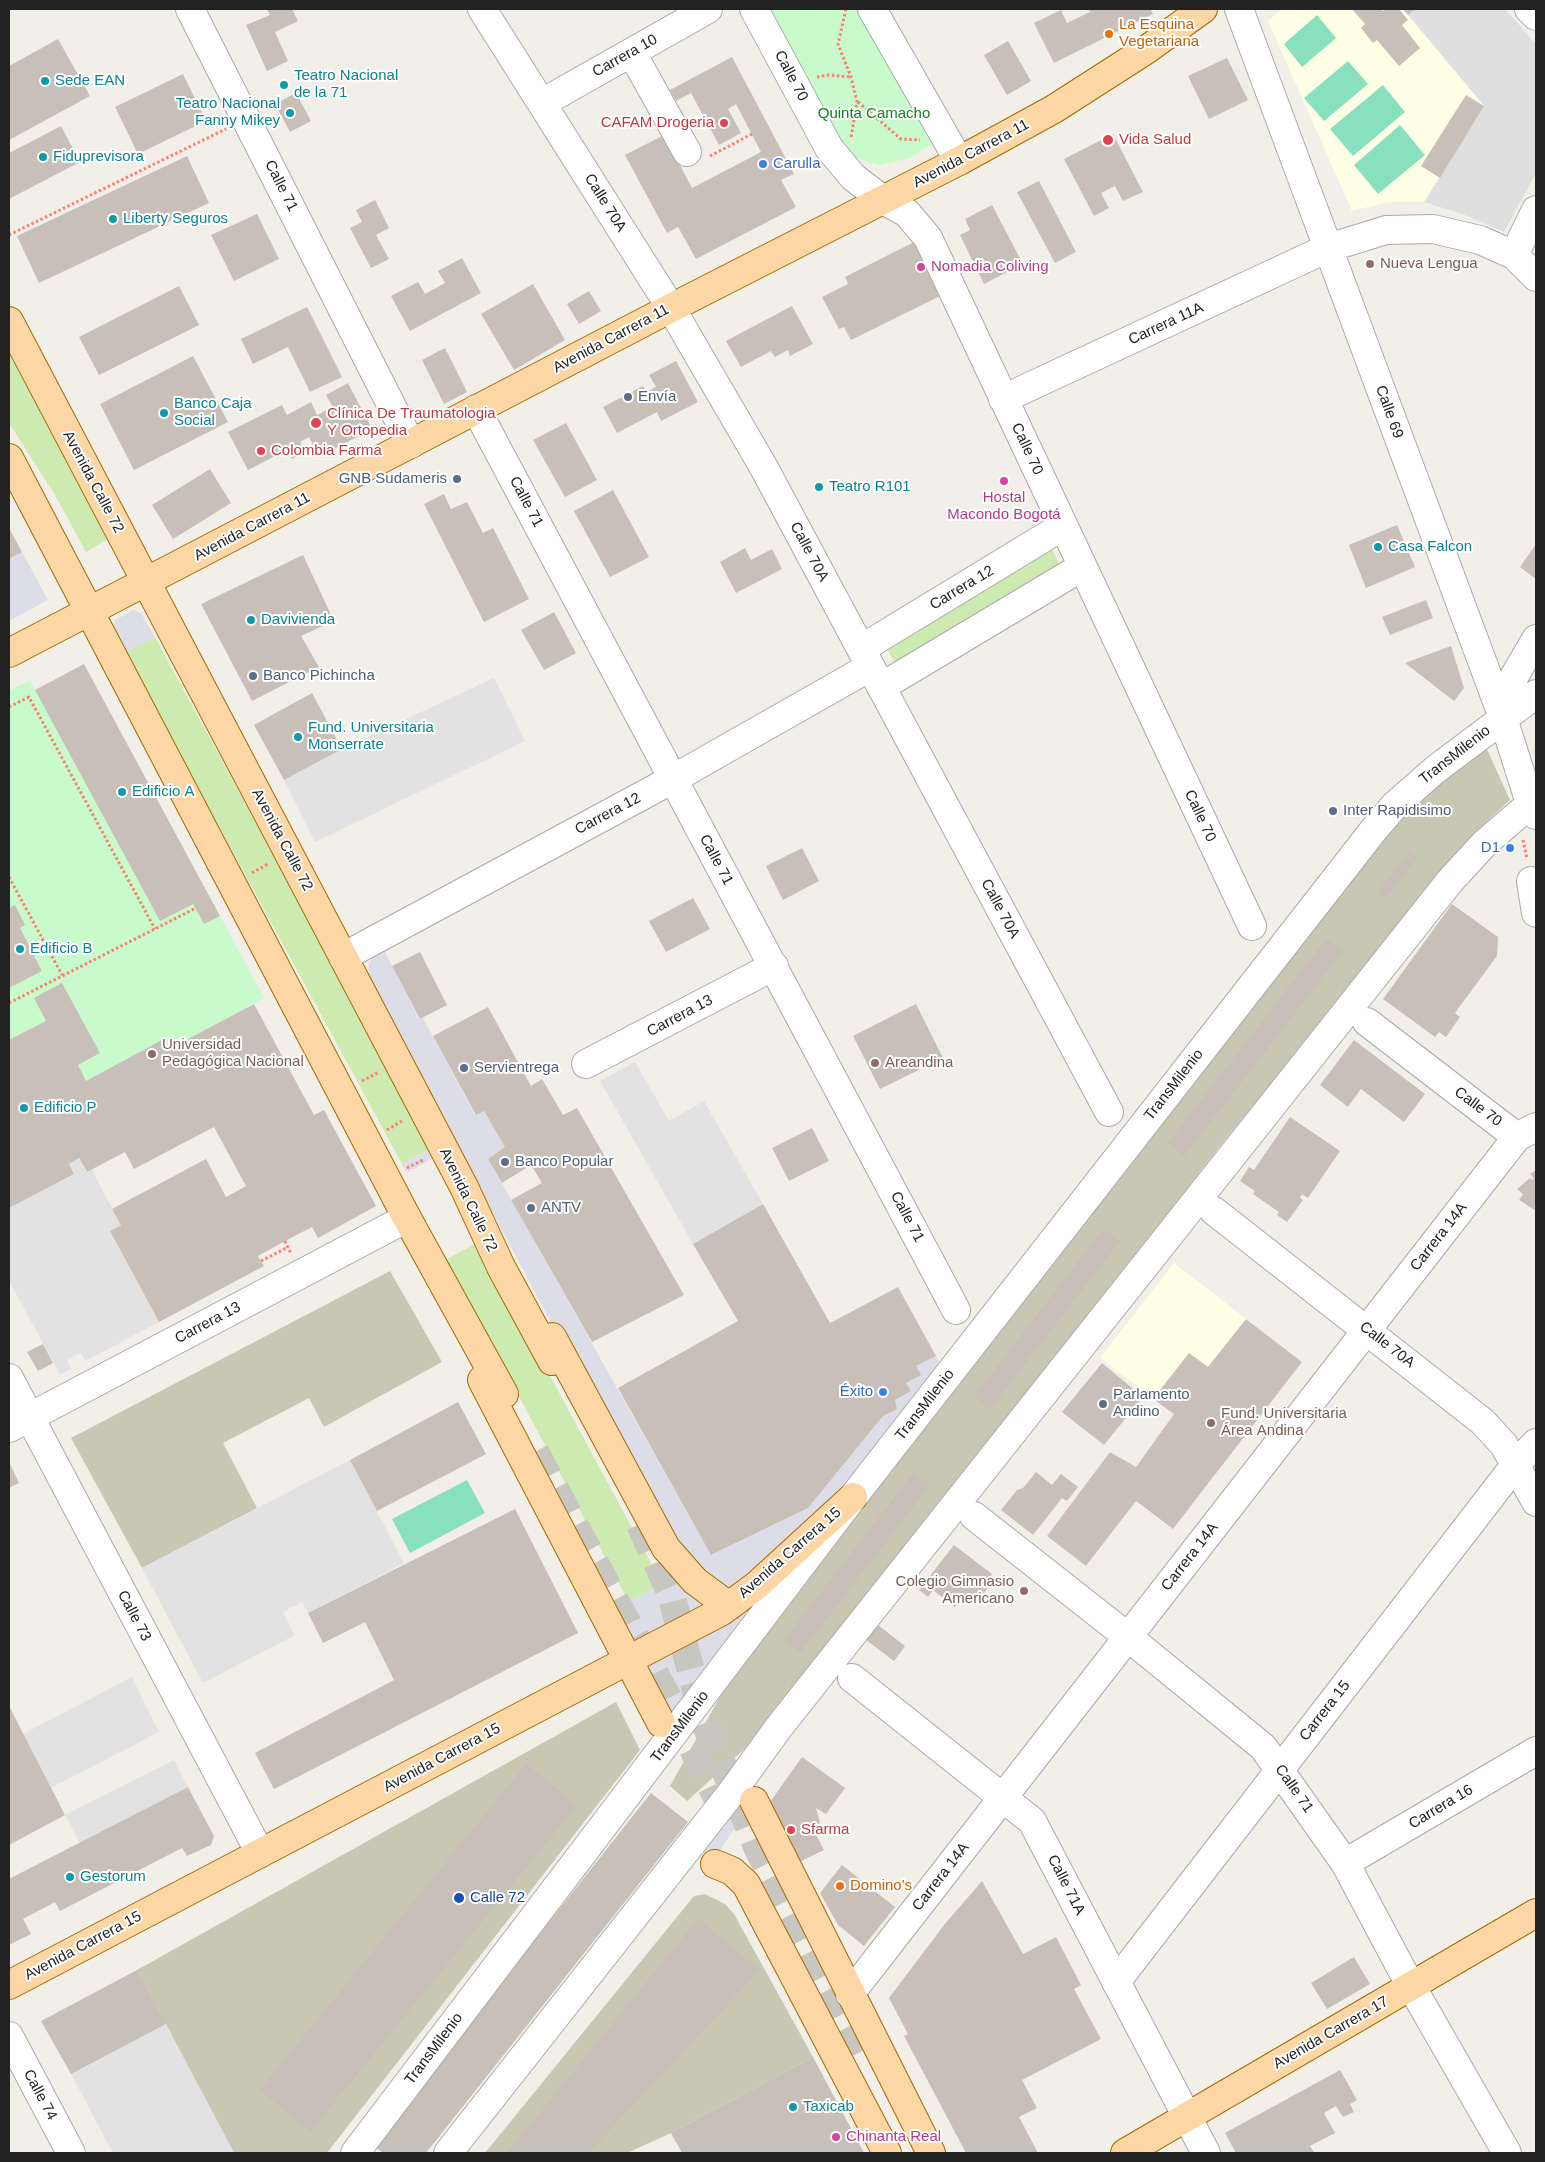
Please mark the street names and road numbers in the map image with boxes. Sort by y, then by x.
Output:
street label: Carrera 10 [589,31,661,81]
street label: Calle 70 [770,47,812,105]
street label: Avenida Carrera 11 [910,116,1032,192]
street label: Calle 71 [260,157,302,215]
street label: Calle 70A [580,171,630,235]
street label: Carrera 11A [1126,299,1206,349]
street label: Avenida Carrera 11 [550,301,672,377]
street label: Calle 69 [1371,383,1407,441]
street label: Calle 70 [1007,420,1047,478]
street label: Avenida Calle 72 [58,428,128,536]
street label: Calle 71 [505,473,547,531]
street label: Avenida Carrera 11 [191,489,313,565]
street label: Calle 70A [786,519,832,585]
street label: Carrera 12 [927,562,997,614]
street label: TransMilenio [1416,722,1494,788]
street label: Avenida Calle 72 [247,786,317,894]
street label: Calle 70 [1180,787,1220,845]
street label: Carrera 12 [572,789,644,839]
street label: Calle 71 [695,831,737,889]
street label: Calle 70A [977,876,1023,942]
street label: Carrera 13 [644,991,716,1041]
street label: TransMilenio [1141,1046,1207,1124]
street label: Calle 70 [1451,1083,1505,1131]
street label: Avenida Calle 72 [435,1145,501,1255]
street label: Calle 71 [886,1188,928,1246]
street label: Carrera 14A [1407,1199,1471,1275]
street label: Carrera 13 [172,1298,244,1348]
street label: Calle 70A [1356,1318,1418,1372]
street label: TransMilenio [892,1366,958,1444]
street label: Avenida Carrera 15 [735,1504,845,1602]
street label: Carrera 14A [1158,1519,1222,1595]
street label: Calle 73 [113,1587,155,1645]
street label: Carrera 15 [1296,1677,1354,1745]
street label: TransMilenio [647,1688,713,1766]
street label: Avenida Carrera 15 [380,1720,504,1796]
street label: Calle 71 [1271,1761,1317,1817]
street label: Carrera 16 [1406,1781,1476,1833]
street label: Carrera 14A [909,1839,973,1915]
street label: Calle 71A [1043,1852,1089,1918]
street label: Avenida Carrera 15 [21,1908,145,1984]
street label: Avenida Carrera 17 [1270,1993,1392,2073]
street label: TransMilenio [401,2010,467,2088]
street label: Calle 74 [19,2066,61,2124]

